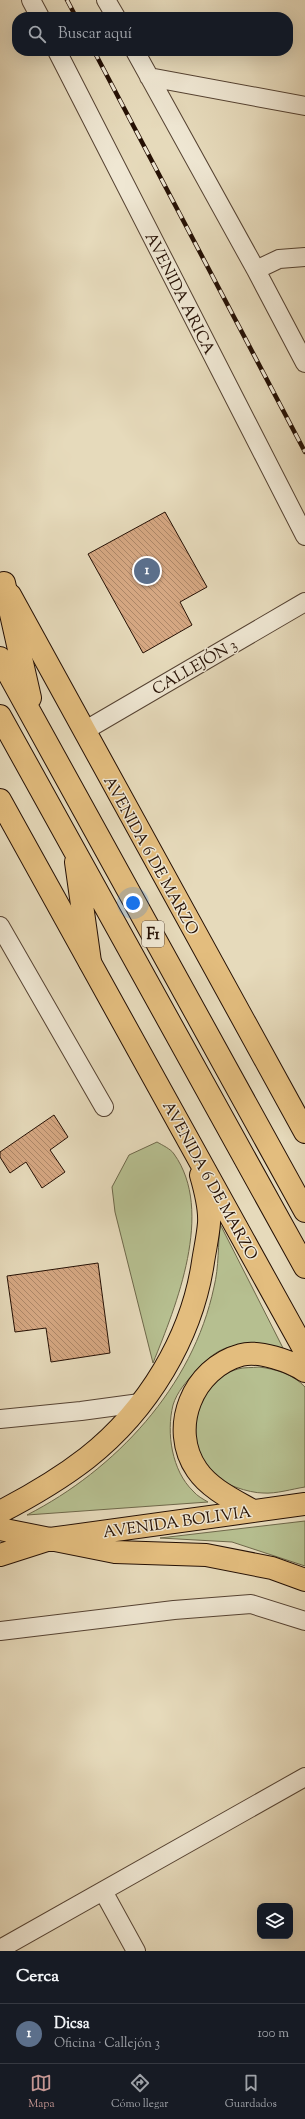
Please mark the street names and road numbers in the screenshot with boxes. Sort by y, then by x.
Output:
street label: AVENIDA ARICA [138,229,220,359]
street label: CALLEJÓN 3 [148,634,242,702]
street label: AVENIDA 6 DE MARZO [96,773,203,940]
road number: F1 [142,921,164,947]
street label: AVENIDA 6 DE MARZO [155,1098,262,1265]
street label: AVENIDA BOLIVIA [102,1502,253,1545]

